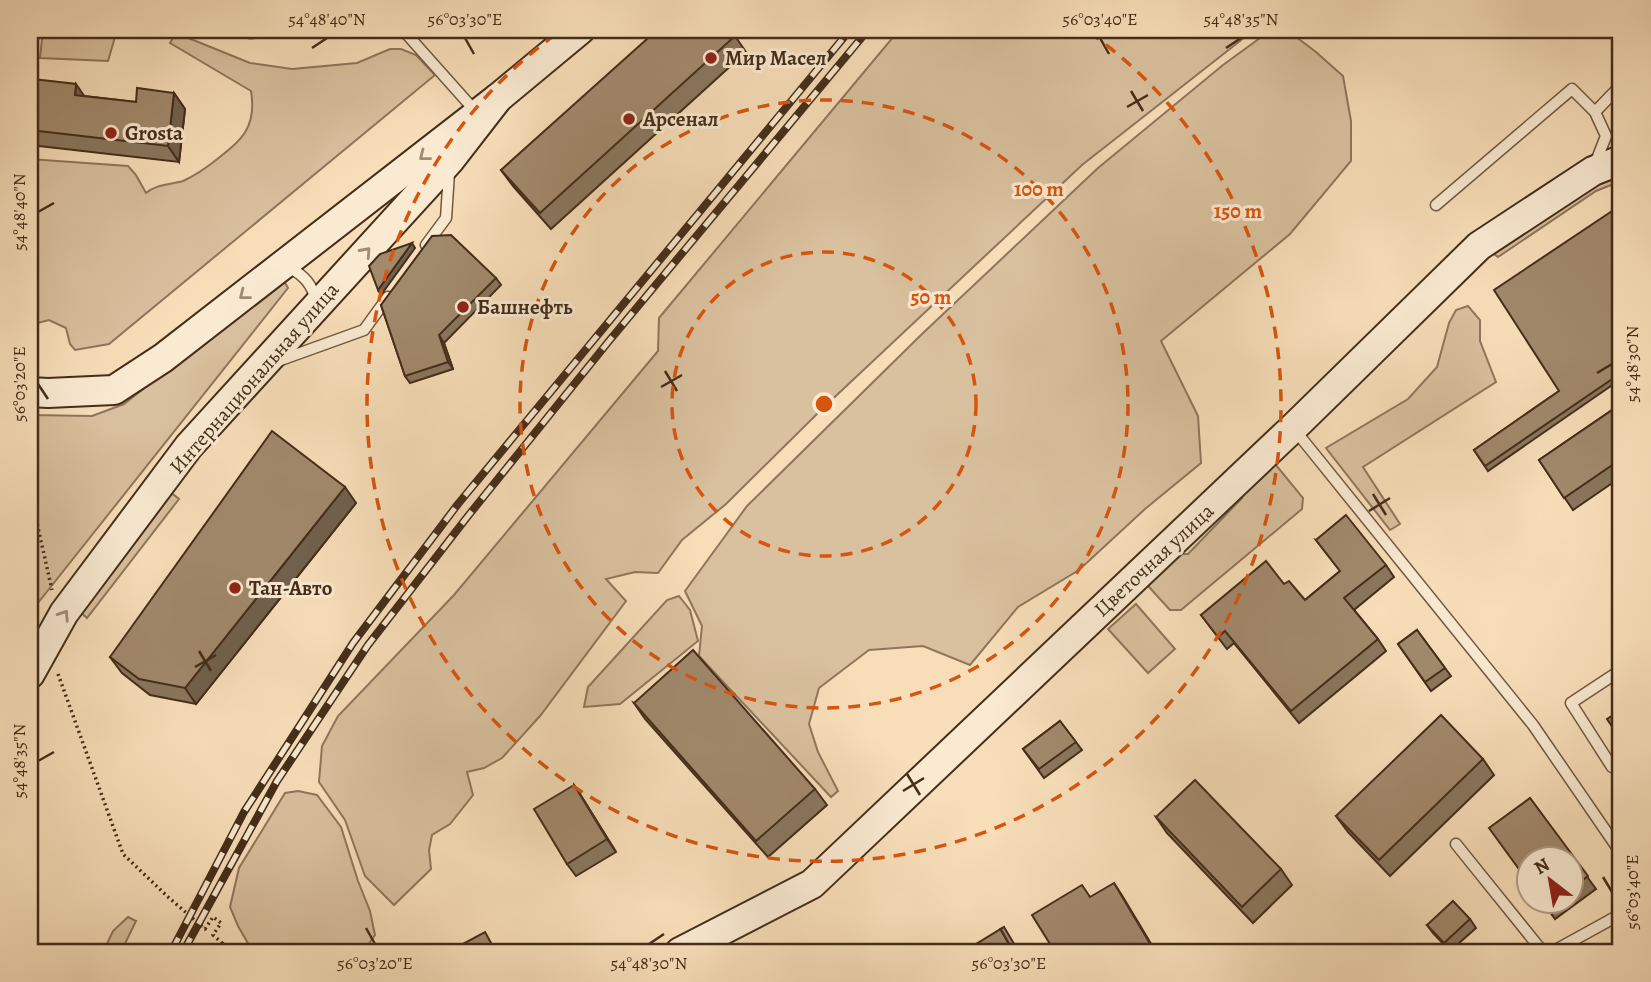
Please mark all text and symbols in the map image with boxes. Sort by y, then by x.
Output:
text: 54°48'40"N [288,7,366,31]
text: 56°03'30"E [428,7,502,31]
text: 56°03'40"E [1062,7,1138,31]
text: 54°48'35"N [1204,7,1279,31]
place label: Мир Масел [725,44,827,72]
marker: Мир Масел [703,50,719,66]
place label: Арсенал [642,105,719,133]
marker: Арсенал [621,111,637,127]
place label: Grosta [125,119,184,147]
marker: Grosta [103,125,119,141]
one-way arrow [419,147,431,160]
text: 54°48'40"N [7,173,31,251]
text: 100 m [1014,175,1064,203]
text: 150 m [1214,197,1263,225]
one-way arrow [358,247,370,260]
street label: Интернациональная улица [163,276,345,480]
text: 50 m [911,283,952,311]
one-way arrow [240,287,252,300]
place label: Башнефть [477,293,573,321]
marker: Башнефть [455,299,471,315]
text: 54°48'30"N [1620,326,1644,402]
text: 56°03'20"E [7,346,31,422]
centre of rings [812,392,836,416]
street label: Цветочная улица [1088,497,1220,623]
place label: Тан-Авто [249,574,333,602]
marker: Тан-Авто [227,580,243,596]
one-way arrow [56,610,68,623]
text: 54°48'35"N [7,723,31,798]
north arrow [1514,846,1584,916]
text: N [1529,851,1555,881]
text: 56°03'40"E [1620,854,1644,930]
text: 56°03'20"E [337,951,413,975]
text: 54°48'30"N [611,951,687,975]
text: 56°03'30"E [972,951,1046,975]

